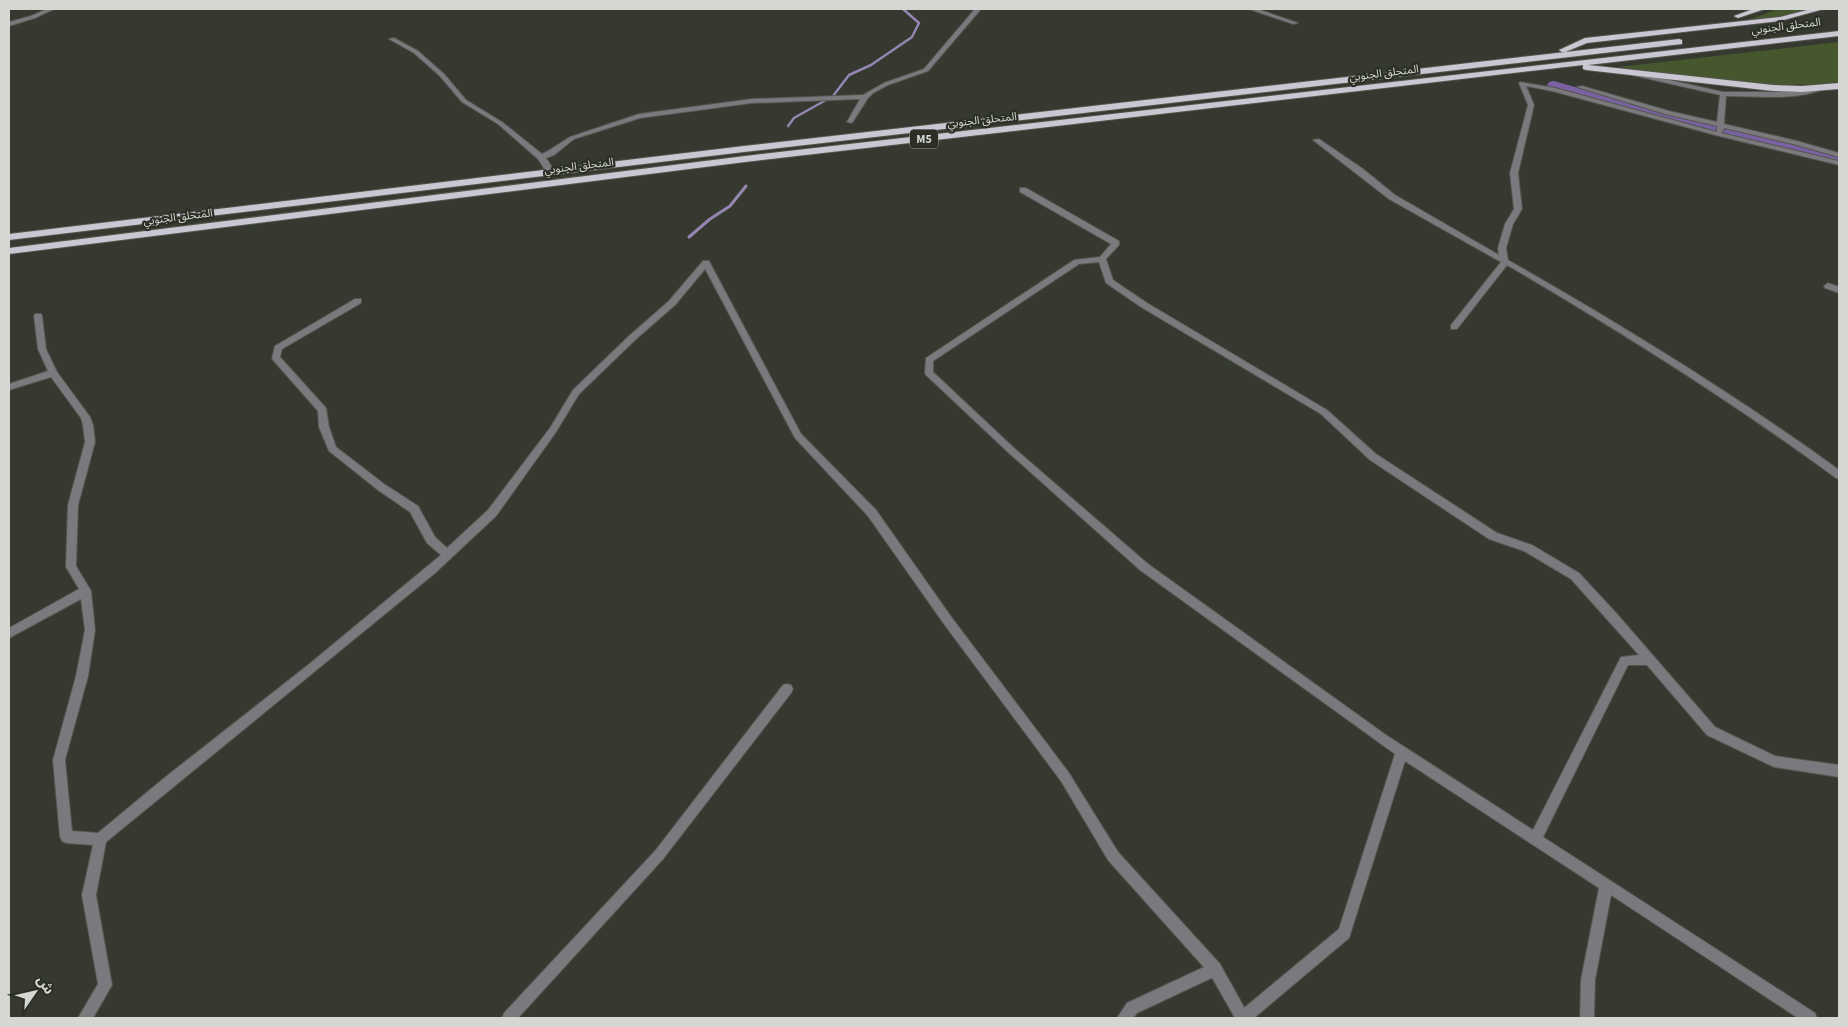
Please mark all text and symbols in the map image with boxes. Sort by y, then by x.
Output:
street label: المتحلق الجنوبي [1750,14,1822,39]
street label: المتحلق الجنوبي [1348,61,1420,86]
street label: المتحلق الجنوبي [946,109,1018,133]
road number: M5 [910,130,938,148]
street label: المتحلق الجنوبي [543,154,615,179]
street label: المتحلق الجنوبي [142,205,214,230]
north arrow [10,967,60,1017]
text: ش [31,972,59,999]

